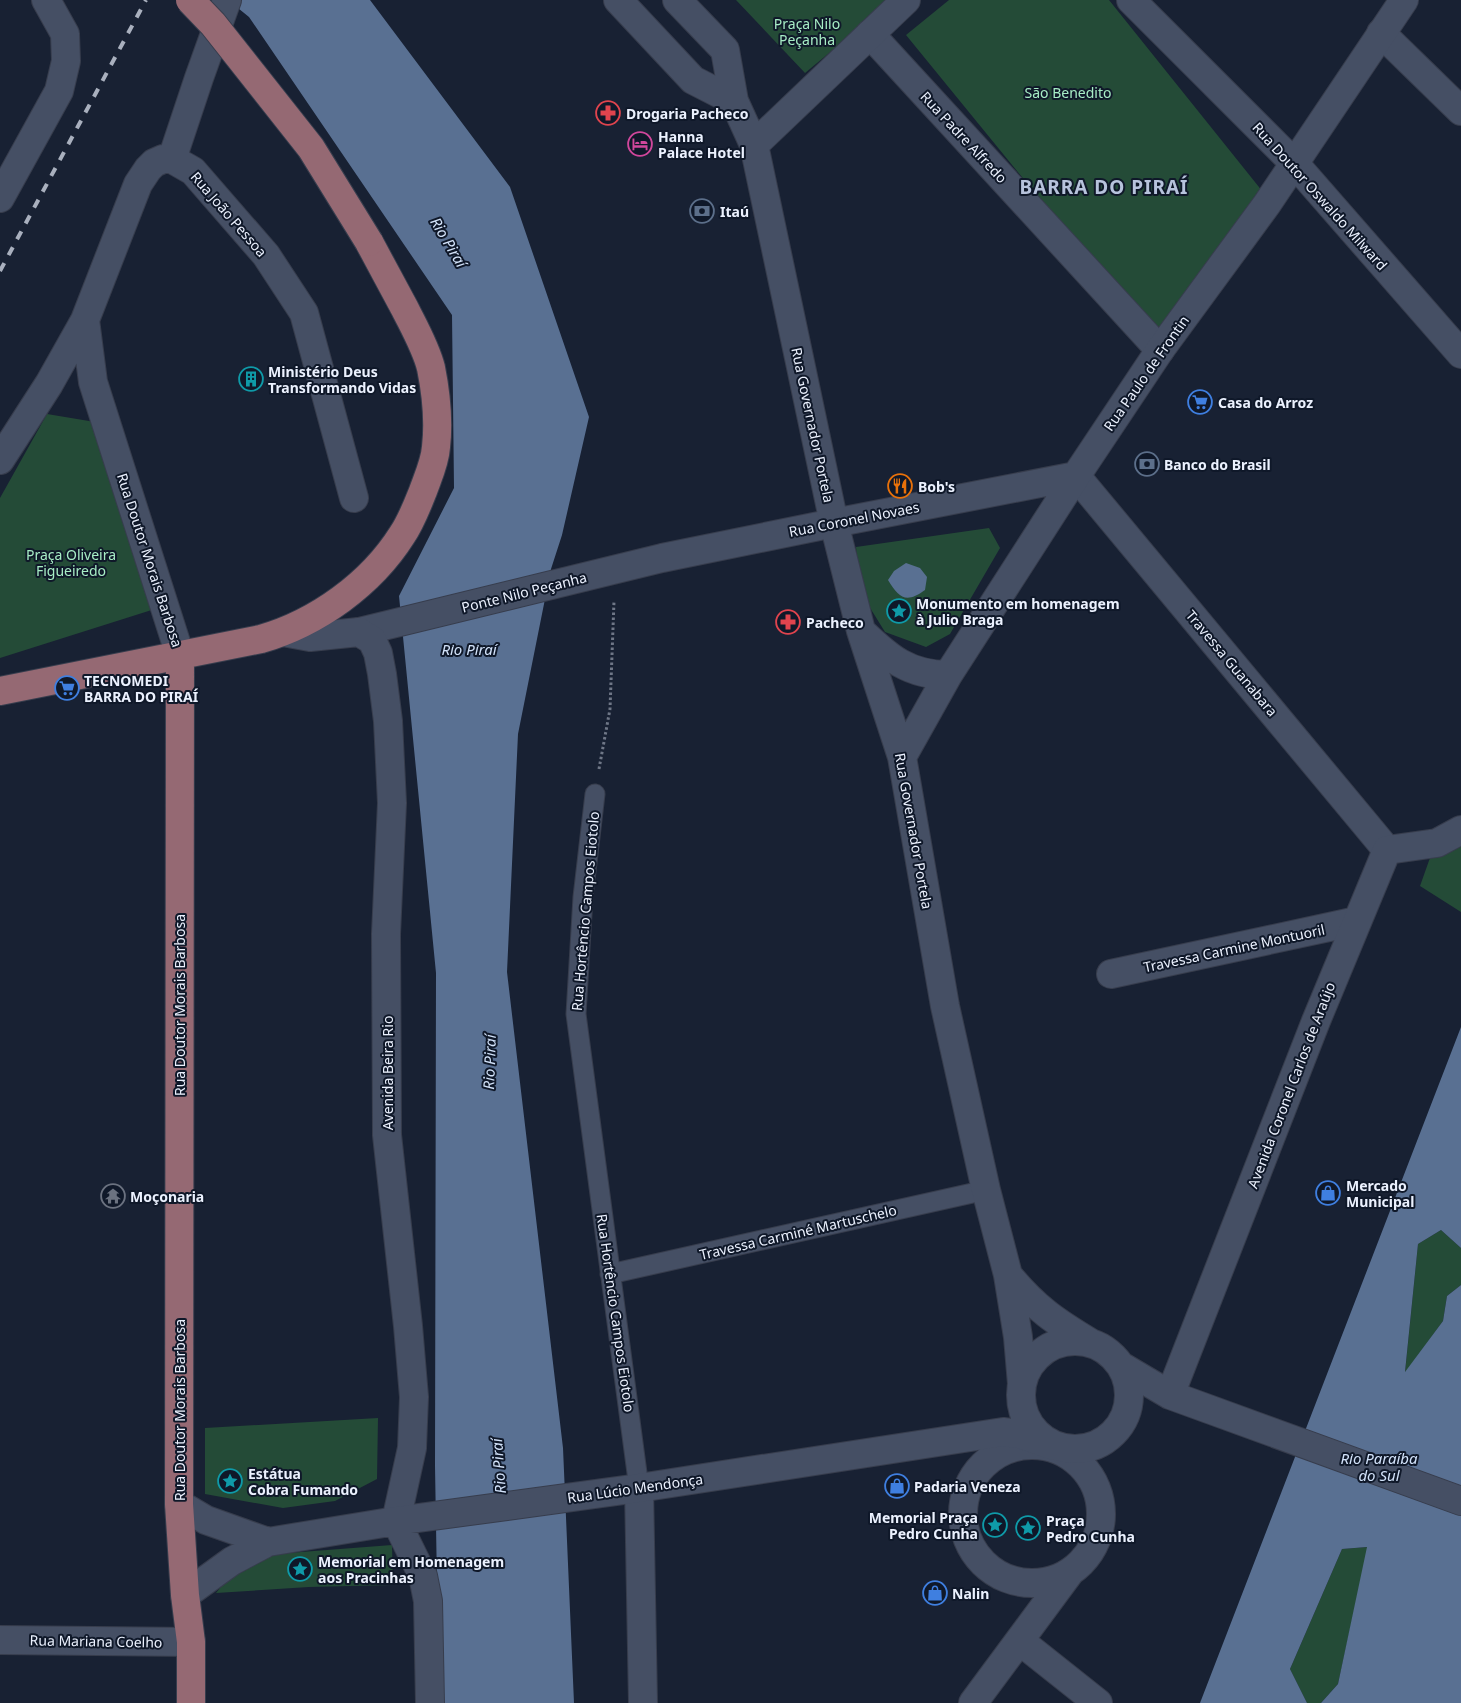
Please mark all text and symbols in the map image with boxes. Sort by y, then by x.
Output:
park label: Praça Nilo Peçanha [774,14,840,49]
park label: São Benedito [1025,83,1111,102]
street label: Rua Padre Alfredo [917,87,1011,187]
pharmacy icon: Drogaria Pacheco [595,100,621,126]
place label: Drogaria Pacheco [626,104,749,123]
street label: Rua Doutor Oswaldo Milward [1248,118,1392,274]
place label: Hanna Palace Hotel [658,127,745,162]
hotel icon: Hanna Palace Hotel [627,131,653,157]
street label: Rua João Pessoa [187,167,271,261]
district label: BARRA DO PIRAÍ [1020,174,1188,200]
bank icon: Itaú [689,198,715,224]
place label: Itaú [720,202,749,221]
water label: Rio Piraí [426,213,473,273]
street label: Rua Paulo de Frontin [1099,311,1193,435]
street label: Rua Governador Portela [787,346,839,504]
place label: Ministério Deus Transformando Vidas [268,362,416,397]
building icon: Ministério Deus Transformando Vidas [238,366,264,392]
supermarket icon: Casa do Arroz [1187,389,1213,415]
place label: Casa do Arroz [1218,393,1313,412]
bank icon: Banco do Brasil [1134,451,1160,477]
place label: Banco do Brasil [1164,455,1271,474]
street label: Rua Doutor Morais Barbosa [113,471,187,649]
restaurant icon: Bob's [887,473,913,499]
place label: Bob's [918,477,955,496]
street label: Rua Coronel Novaes [787,497,921,541]
park label: Praça Oliveira Figueiredo [26,545,116,580]
street label: Ponte Nilo Peçanha [459,567,589,617]
place label: Monumento em homenagem à Julio Braga [916,594,1120,629]
place icon: Monumento em homenagem à Julio Braga [886,598,912,624]
street label: Travessa Guanabara [1182,606,1282,720]
pharmacy icon: Pacheco [775,609,801,635]
place label: Pacheco [806,613,864,632]
water label: Rio Piraí [441,639,499,659]
place label: TECNOMEDI BARRA DO PIRAÍ [84,671,199,706]
supermarket icon: TECNOMEDI BARRA DO PIRAÍ [54,675,80,701]
street label: Rua Governador Portela [891,751,937,911]
street label: Rua Hortêncio Campos Eiotolo [567,810,603,1012]
street label: Rua Doutor Morais Barbosa [170,914,189,1096]
street label: Travessa Carmine Montuoril [1142,920,1326,976]
street label: Avenida Coronel Carlos de Araújo [1243,979,1339,1191]
street label: Avenida Beira Rio [378,1016,397,1130]
water label: Rio Piraí [478,1032,500,1090]
place label: Mercado Municipal [1346,1176,1414,1211]
shop icon: Mercado Municipal [1315,1180,1341,1206]
temple icon: Moçonaria [100,1183,126,1209]
place label: Moçonaria [130,1187,204,1206]
street label: Travessa Carminé Martuschelo [698,1200,898,1264]
street label: Rua Hortêncio Campos Eiotolo [593,1213,639,1413]
street label: Rua Doutor Morais Barbosa [170,1319,189,1501]
water label: Rio Piraí [486,1436,510,1494]
water label: Rio Paraíba do Sul [1340,1448,1418,1485]
place label: Estátua Cobra Fumando [248,1464,358,1499]
place icon: Estátua Cobra Fumando [217,1468,243,1494]
street label: Rua Lúcio Mendonça [566,1469,704,1507]
shop icon: Padaria Veneza [884,1473,910,1499]
place label: Padaria Veneza [914,1477,1021,1496]
place label: Memorial Praça Pedro Cunha [869,1508,978,1543]
place label: Praça Pedro Cunha [1046,1511,1135,1546]
place icon: Memorial Praça Pedro Cunha [982,1512,1008,1538]
place icon: Praça Pedro Cunha [1015,1515,1041,1541]
place label: Memorial em Homenagem aos Pracinhas [318,1552,504,1587]
place icon: Memorial em Homenagem aos Pracinhas [287,1556,313,1582]
shop icon: Nalin [922,1580,948,1606]
place label: Nalin [952,1584,989,1603]
street label: Rua Mariana Coelho [29,1630,163,1652]

